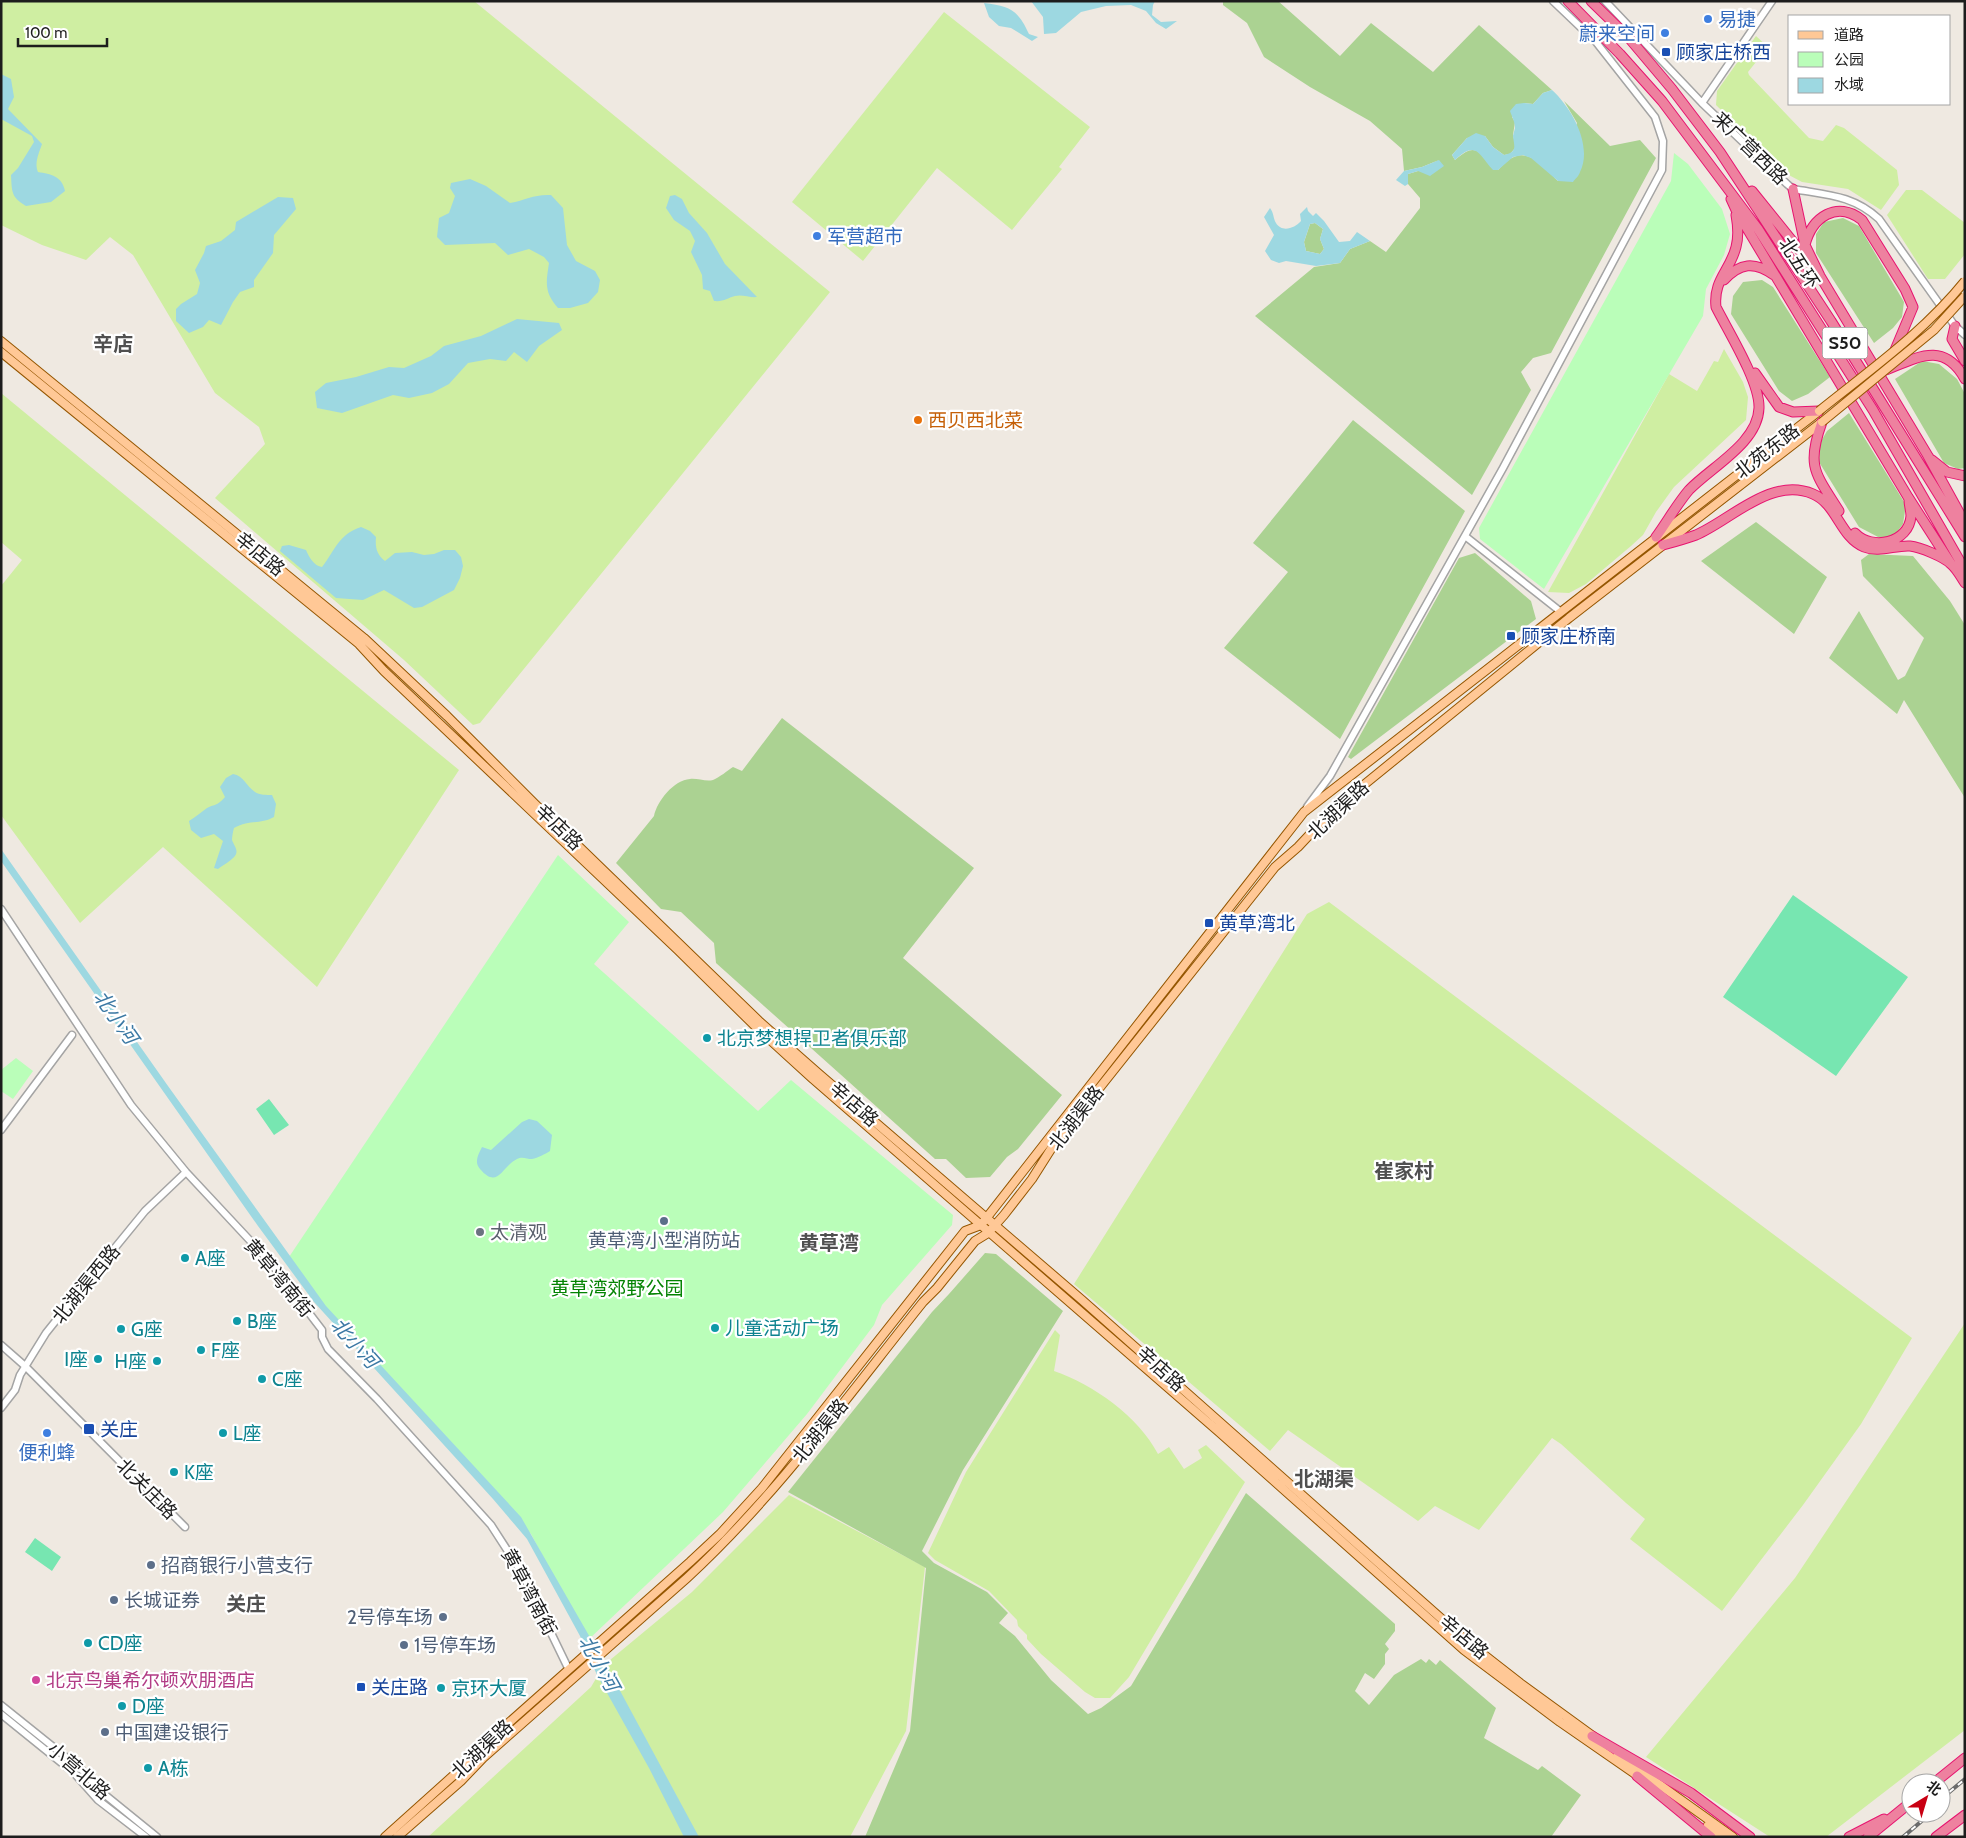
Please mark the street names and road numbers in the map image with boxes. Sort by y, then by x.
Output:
street label: 来广营西路 [1708,107,1792,189]
street label: 北五环 [1774,233,1824,293]
road number: S50 [1822,328,1868,358]
street label: 北苑东路 [1730,419,1804,483]
street label: 辛店路 [231,527,289,581]
street label: 北湖渠路 [1302,776,1374,844]
street label: 辛店路 [531,799,587,855]
street label: 辛店路 [825,1077,883,1131]
street label: 北湖渠路 [1044,1081,1108,1155]
street label: 黄草湾南街 [240,1234,318,1322]
street label: 北湖渠西路 [47,1240,125,1328]
street label: 辛店路 [1132,1341,1190,1397]
street label: 北湖渠路 [787,1394,853,1468]
street label: 北关庄路 [112,1454,182,1524]
street label: 黄草湾南街 [497,1545,561,1639]
street label: 辛店路 [1435,1610,1493,1664]
street label: 北湖渠路 [446,1715,518,1783]
street label: 小营北路 [43,1737,115,1805]

